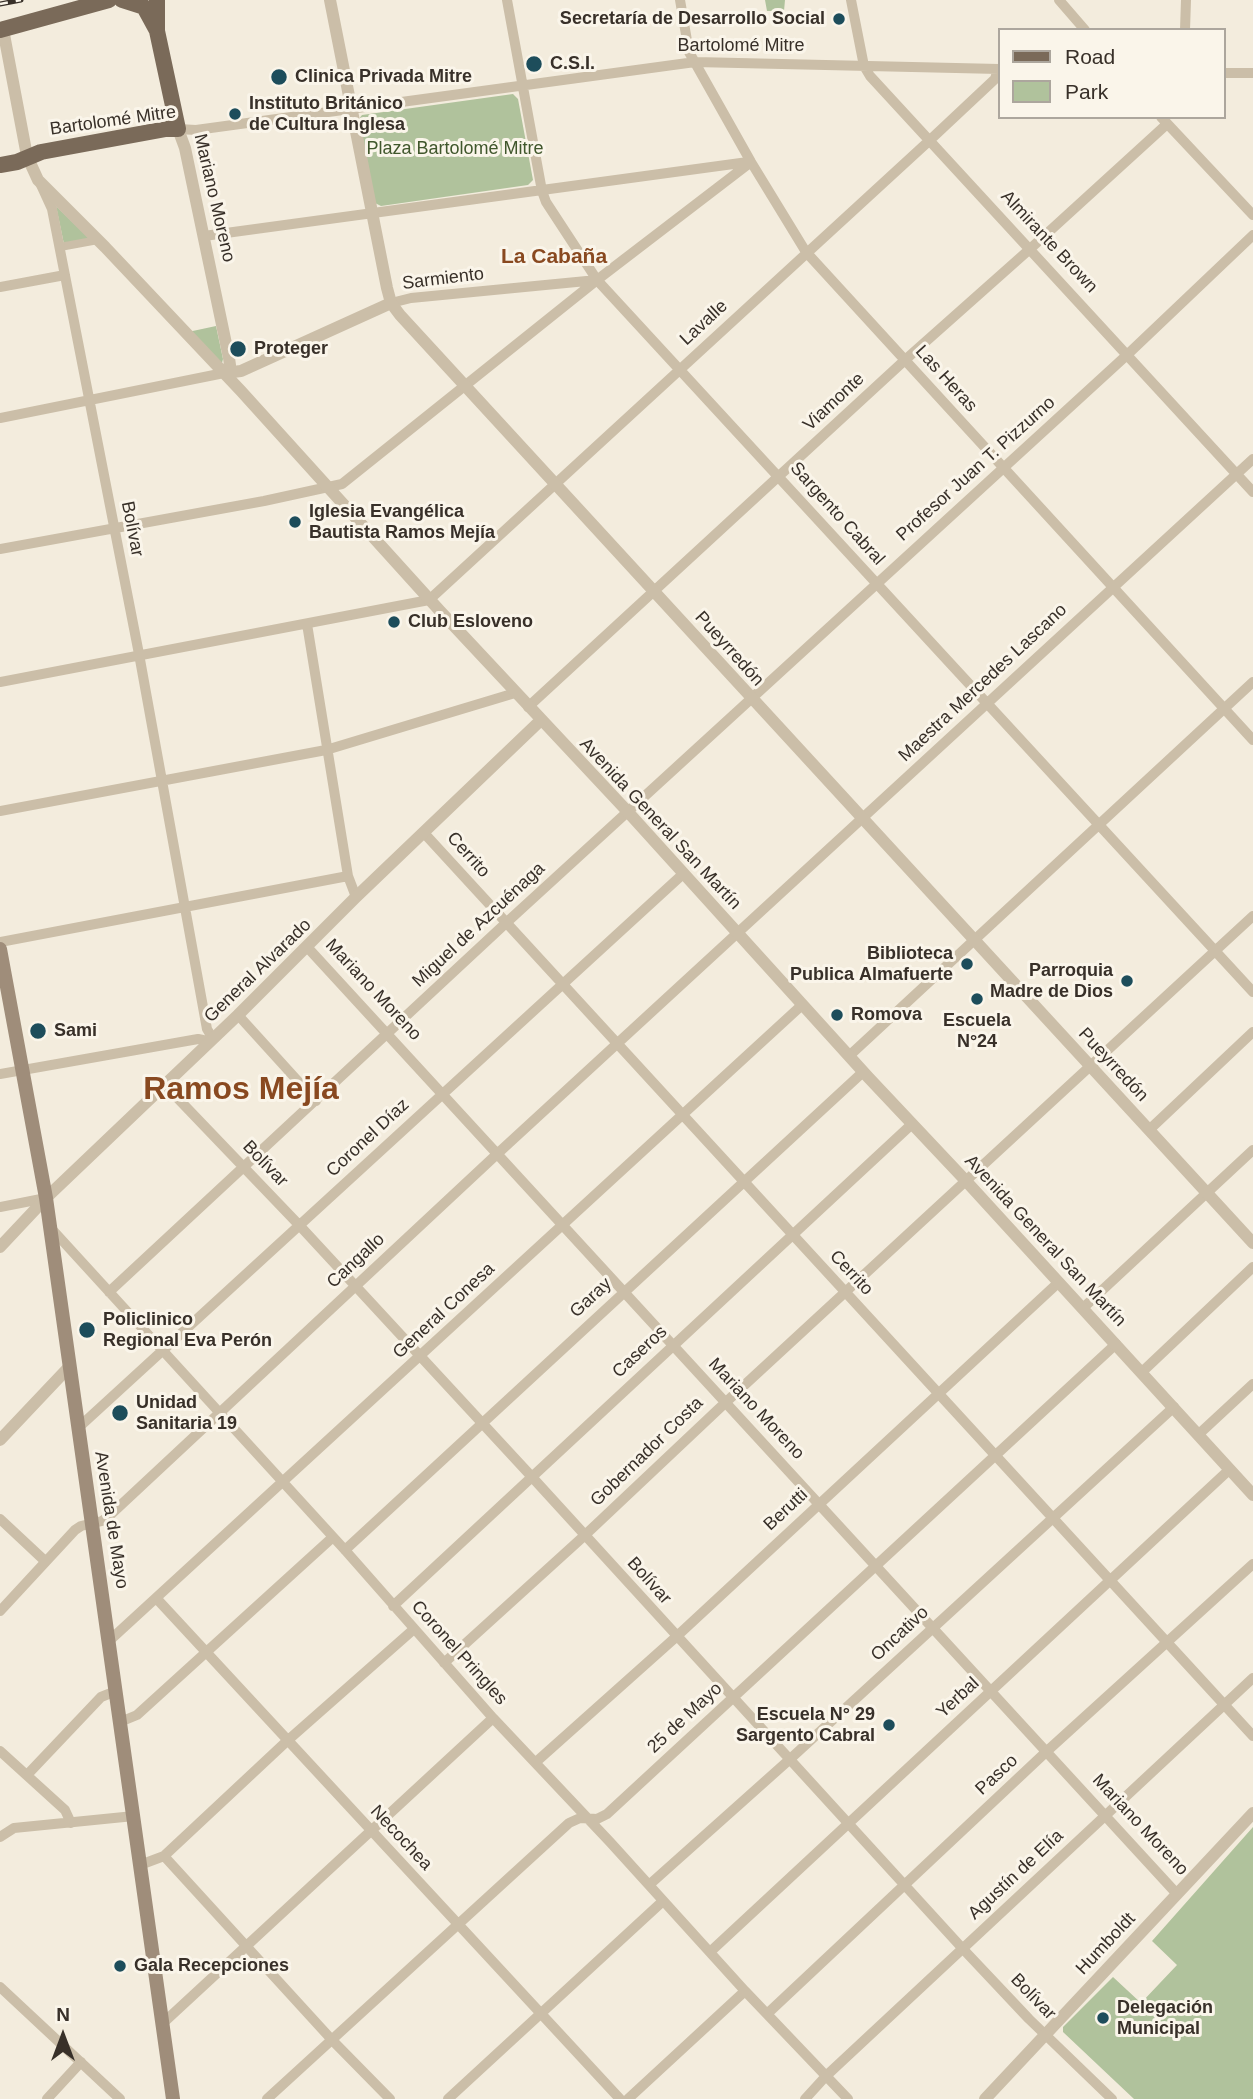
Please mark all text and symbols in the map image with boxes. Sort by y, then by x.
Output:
place label: Secretaría de Desarrollo Social [560,8,825,30]
marker: Secretaría de Desarrollo Social [831,11,847,27]
legend [998,28,1225,119]
street label: Bartolomé Mitre [677,35,805,57]
text: Road [1065,45,1115,68]
place label: C.S.I. [550,53,595,75]
marker: C.S.I. [524,54,544,74]
place label: Clinica Privada Mitre [295,66,472,88]
marker: Clinica Privada Mitre [269,67,289,87]
text: Park [1065,80,1108,103]
place label: Instituto Británico de Cultura Inglesa [249,93,405,136]
street label: Bartolomé Mitre [49,101,177,141]
marker: Instituto Británico de Cultura Inglesa [227,106,243,122]
street label: Mariano Moreno [189,132,239,264]
park label: Plaza Bartolomé Mitre [366,138,544,160]
street label: Almirante Brown [996,186,1102,298]
district label: La Cabaña [501,244,607,270]
street label: Sarmiento [401,263,485,295]
street label: Lavalle [676,296,732,350]
place label: Proteger [254,338,328,360]
marker: Proteger [228,339,248,359]
street label: Las Heras [911,341,981,417]
street label: Viamonte [799,368,869,436]
street label: Profesor Juan T. Pizzurno [892,392,1060,546]
street label: Sargento Cabral [785,458,889,570]
street label: Bolívar [116,499,148,559]
place label: Iglesia Evangélica Bautista Ramos Mejía [309,501,495,544]
marker: Iglesia Evangélica Bautista Ramos Mejía [287,514,303,530]
street label: Maestra Mercedes Lascano [894,599,1072,767]
street label: Pueyrredón [690,607,768,691]
place label: Club Esloveno [408,611,533,633]
marker: Club Esloveno [386,614,402,630]
street label: Avenida General San Martín [575,734,745,914]
street label: Cerrito [442,828,494,882]
street label: Miguel de Azcuénaga [408,858,550,992]
street label: General Alvarado [200,915,316,1027]
street label: Mariano Moreno [320,935,426,1045]
place label: Biblioteca Publica Almafuerte [790,943,953,986]
marker: Biblioteca Publica Almafuerte [959,956,975,972]
place label: Parroquia Madre de Dios [990,960,1113,1002]
marker: Parroquia Madre de Dios [1119,973,1135,989]
marker: Escuela N°24 [969,991,985,1007]
place label: Romova [851,1004,922,1026]
marker: Romova [829,1007,845,1023]
place label: Escuela N°24 [943,1010,1011,1052]
place label: Sami [54,1020,97,1042]
marker: Sami [28,1021,48,1041]
street label: Pueyrredón [1073,1024,1153,1106]
district label: Ramos Mejía [143,1071,339,1109]
street label: Coronel Díaz [322,1094,414,1182]
street label: Bolívar [238,1136,292,1192]
street label: Avenida General San Martín [960,1151,1130,1331]
street label: Cangallo [323,1229,389,1293]
street label: Cerrito [825,1246,877,1300]
street label: General Conesa [389,1258,499,1364]
street label: Garay [566,1273,616,1323]
place label: Policlinico Regional Eva Perón [103,1309,272,1352]
marker: Policlinico Regional Eva Perón [77,1320,97,1340]
street label: Caseros [608,1321,672,1383]
street label: Mariano Moreno [703,1354,809,1464]
place label: Unidad Sanitaria 19 [136,1392,237,1434]
street label: Gobernador Costa [586,1393,708,1511]
marker: Unidad Sanitaria 19 [110,1403,130,1423]
street label: Avenida de Mayo [89,1450,133,1590]
street label: Berutti [760,1484,812,1536]
street label: Bolívar [622,1553,676,1609]
street label: Coronel Pringles [406,1596,512,1710]
street label: Oncativo [867,1602,933,1666]
street label: Yerbal [932,1673,984,1723]
street label: 25 de Mayo [643,1678,727,1758]
place label: Escuela N° 29 Sargento Cabral [736,1704,875,1746]
marker: Escuela N° 29 Sargento Cabral [881,1717,897,1733]
street label: Pasco [971,1750,1023,1800]
street label: Mariano Moreno [1087,1770,1193,1880]
street label: Necochea [365,1801,437,1875]
street label: Agustín de Elía [964,1825,1068,1925]
street label: Humboldt [1072,1908,1140,1980]
place label: Gala Recepciones [134,1955,289,1977]
marker: Gala Recepciones [112,1958,128,1974]
street label: Bolívar [1006,1969,1060,2025]
place label: Delegación Municipal [1117,1997,1213,2039]
north arrow [28,2001,98,2071]
text: N [56,2004,70,2025]
marker: Delegación Municipal [1095,2010,1111,2026]

